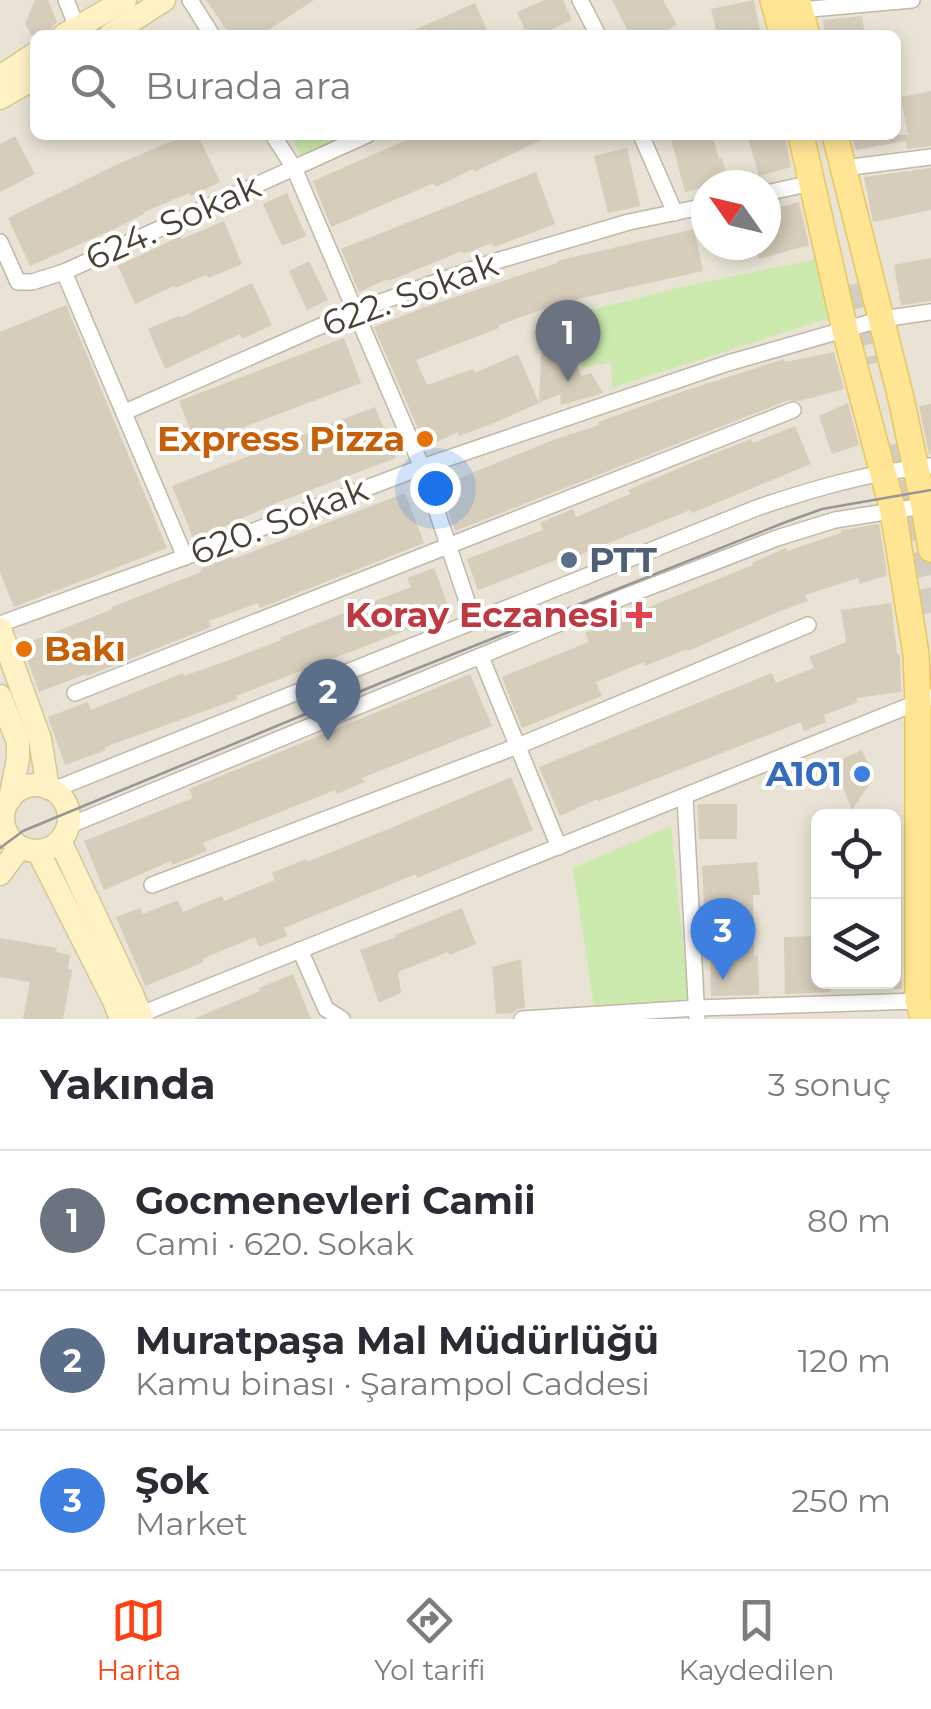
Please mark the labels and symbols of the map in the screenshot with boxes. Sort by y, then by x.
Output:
street label: 624. Sokak [79,164,267,279]
north arrow [691,170,781,260]
street label: 622. Sokak [316,242,504,345]
pin: 1 [536,300,600,382]
place label: Express Pizza [157,417,405,460]
marker: Express Pizza [414,428,436,450]
your location [410,463,461,514]
street label: 620. Sokak [184,467,373,574]
place label: PTT [589,538,657,581]
marker: PTT [558,549,580,571]
place label: Koray Eczanesi [345,593,619,636]
marker: Koray Eczanesi [628,604,650,626]
place label: Bakı [44,627,126,670]
marker: Bakı [13,638,35,660]
pin: 2 [296,658,360,741]
place label: A101 [765,752,842,795]
marker: A101 [851,763,873,785]
pin: 3 [690,898,756,980]

